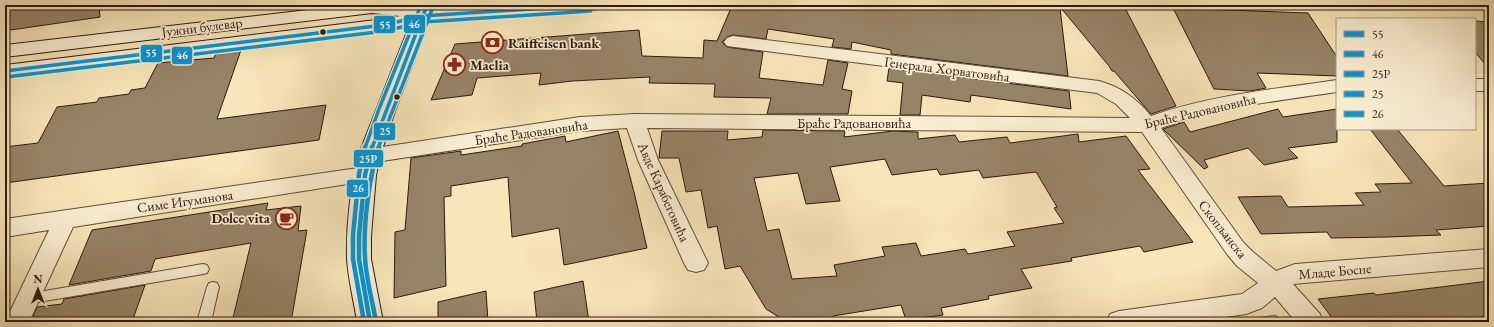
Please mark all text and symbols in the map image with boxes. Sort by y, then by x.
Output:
street label: Јужни булевар [160,13,243,41]
line badge: 46 [403,14,426,34]
line badge: 55 [373,15,396,34]
text: 46 [408,17,420,31]
text: 55 [379,18,391,32]
legend [1336,18,1476,130]
text: 55 [1372,26,1384,42]
unlabelled marker [318,27,328,37]
bank icon: Raiffeisen bank [479,30,505,56]
place label: Raiffeisen bank [508,34,600,52]
line badge: 55 [140,44,163,63]
text: 55 [145,46,157,60]
line badge: 46 [171,46,193,65]
text: 46 [1372,46,1384,62]
text: 46 [176,48,188,62]
pharmacy icon: Maelia [441,52,467,78]
street label: Генерала Хорватовића [883,52,1011,86]
place label: Maelia [470,56,510,74]
text: 25P [1372,66,1391,82]
text: 25 [1372,86,1384,102]
street label: Браће Радовановића [1142,89,1258,133]
unlabelled marker [392,92,402,102]
text: 26 [1372,106,1384,122]
street label: Браће Радовановића [797,114,911,132]
street label: Браће Радовановића [473,115,589,149]
line badge: 25 [373,122,396,141]
text: 25 [379,124,391,138]
street label: Авде Карабеговића [634,138,694,245]
line badge: 25P [353,149,384,168]
text: 25P [359,152,377,166]
line badge: 26 [346,179,369,198]
text: 26 [352,181,364,195]
street label: Симе Игуманова [136,185,235,217]
street label: Скопљанска [1195,196,1252,262]
cafe icon: Dolce vita [273,205,299,231]
place label: Dolce vita [212,209,271,227]
street label: Младе Босне [1298,259,1373,283]
north arrow [18,269,58,309]
text: N [34,272,43,286]

